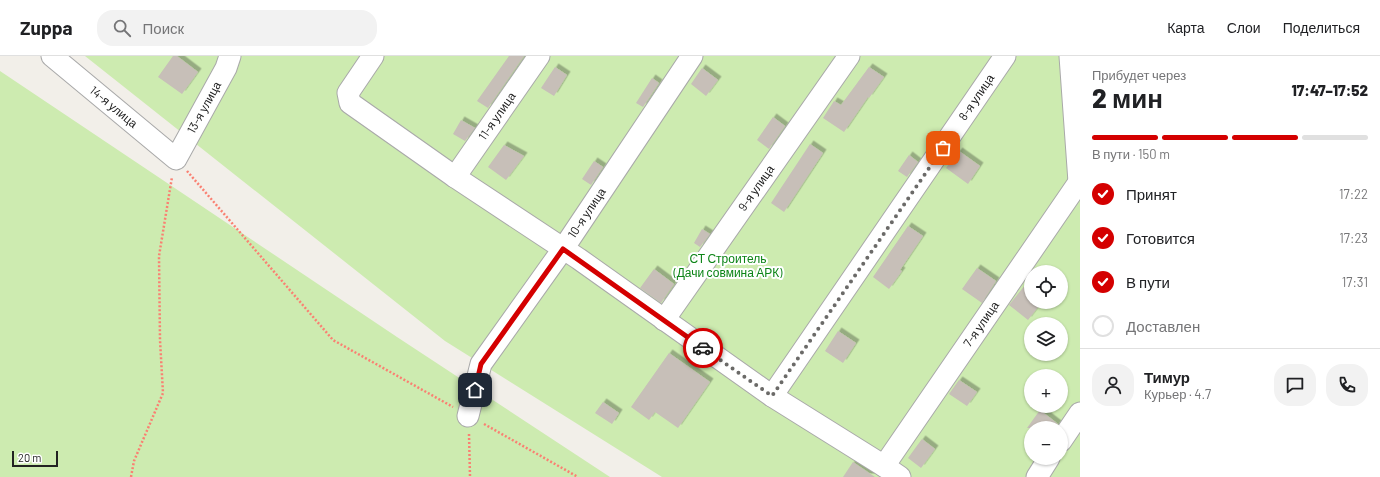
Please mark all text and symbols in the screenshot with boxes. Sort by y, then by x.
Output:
search box [97,10,377,46]
text: Zuppa [20,16,73,39]
icon: search [111,17,133,39]
text: Поиск [143,19,184,37]
text: Карта [1167,19,1205,36]
text: Слои [1227,19,1261,36]
text: Поделиться [1283,19,1360,36]
text: Прибудет через [1092,67,1186,83]
street label: 8-я улица [955,71,997,123]
street label: 13-я улица [184,78,223,135]
text: 17:47–17:52 [1291,81,1368,99]
text: 2 мин [1092,82,1163,113]
street label: 14-я улица [88,83,141,130]
street label: 11-я улица [475,89,518,142]
pin [926,131,960,165]
icon: bag [932,137,954,159]
text: В пути · 150 m [1092,146,1170,162]
street label: 9-я улица [735,162,777,213]
icon: check [1092,183,1114,205]
street label: 10-я улица [564,184,608,240]
text: Принят [1126,185,1177,203]
text: 17:22 [1339,186,1368,202]
icon: check [1092,227,1114,249]
text: Готовится [1126,229,1195,247]
text: 17:23 [1339,230,1368,246]
park label: СТ Строитель (Дачи совмина АРК) [673,251,783,280]
map controls [1024,265,1068,465]
button: locate [1024,265,1068,309]
icon: check [1092,271,1114,293]
text: В пути [1126,273,1170,291]
text: 17:31 [1342,274,1368,290]
street label: 7-я улица [960,298,1001,349]
button: layers [1024,317,1068,361]
text: Доставлен [1126,317,1200,335]
courier [683,328,723,368]
icon: car [692,337,714,359]
button: person [1092,364,1134,406]
button: chat [1274,364,1316,406]
button: phone [1326,364,1368,406]
text: Тимур [1144,368,1190,386]
button: + [1024,369,1068,413]
pin [458,373,492,407]
icon: home [464,379,486,401]
text: Курьер · 4.7 [1144,386,1211,402]
button: − [1024,421,1068,465]
scale bar [12,449,58,468]
text: 20 m [18,451,41,464]

